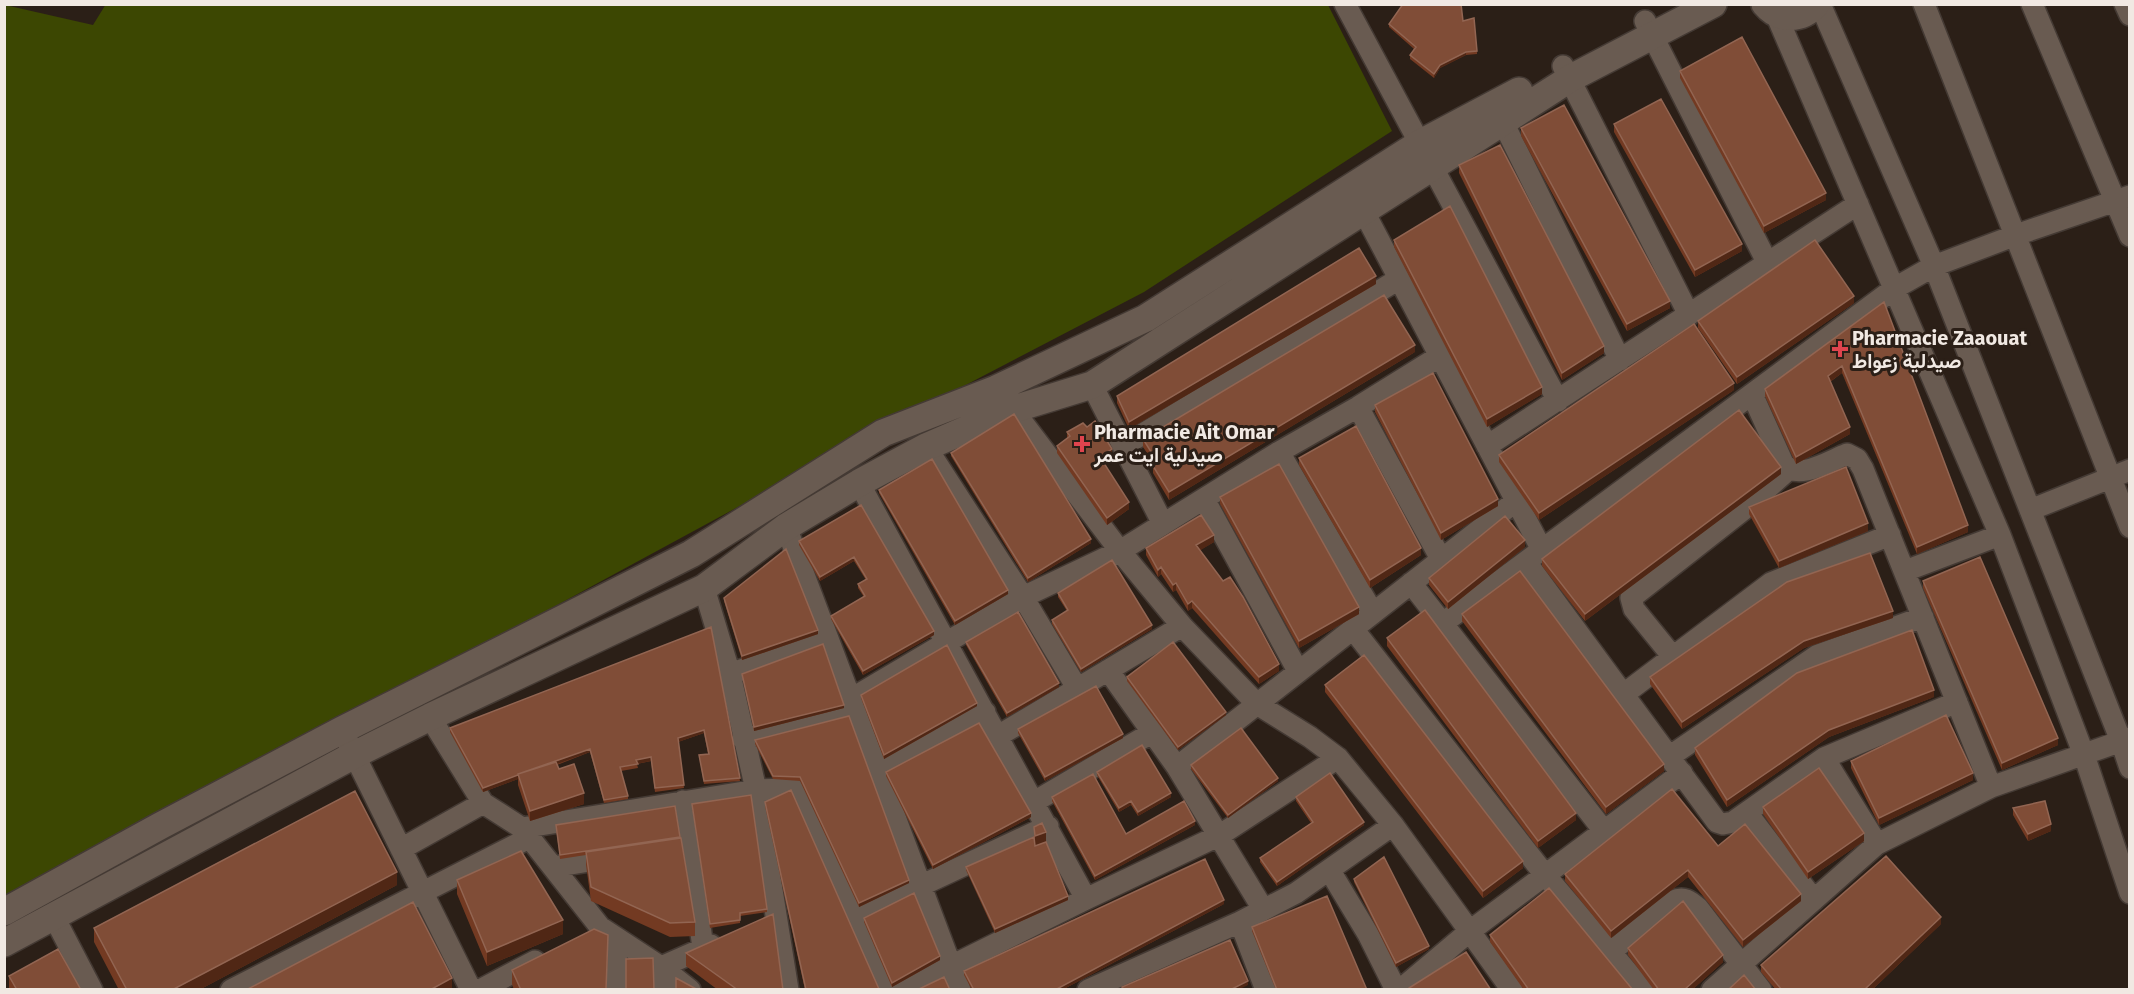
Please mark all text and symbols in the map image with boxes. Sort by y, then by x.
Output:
place label: Pharmacie Zaaouat صيدلية زعواط [1852,326,2028,374]
marker: Pharmacie Zaaouat صيدلية زعواط [1833,342,1847,356]
place label: Pharmacie Ait Omar صيدلية ايت عمر [1093,420,1276,468]
marker: Pharmacie Ait Omar صيدلية ايت عمر [1075,437,1089,451]

